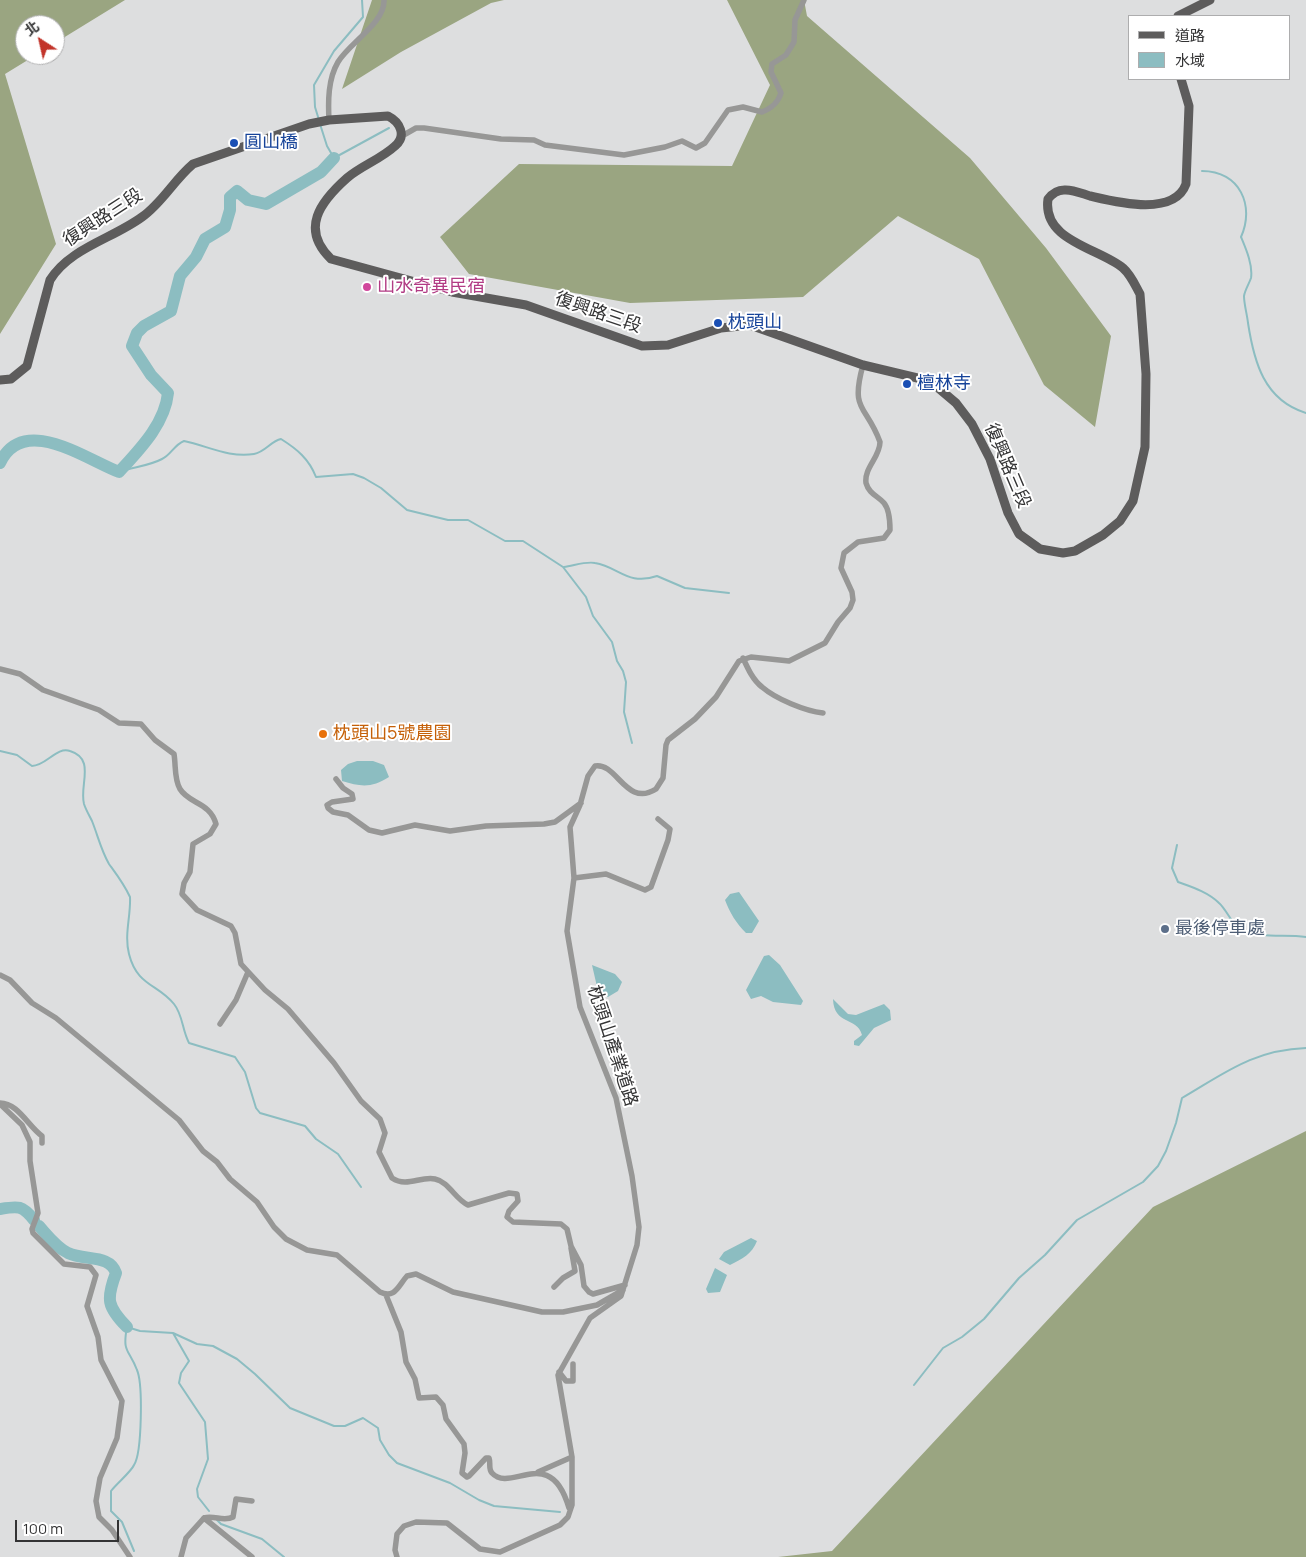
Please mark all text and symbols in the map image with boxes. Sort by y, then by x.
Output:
north arrow [15,15,65,65]
legend [1128,15,1291,80]
text: 北 [21,16,43,40]
text: 道路 [1175,25,1205,46]
text: 水域 [1175,50,1205,71]
place label: 圓山橋 [244,132,298,154]
marker: 圓山橋 [228,137,240,149]
street label: 復興路三段 [59,184,147,252]
place label: 山水奇異民宿 [377,276,485,298]
marker: 山水奇異民宿 [361,281,373,293]
street label: 復興路三段 [552,288,644,338]
place label: 枕頭山 [728,312,782,334]
marker: 枕頭山 [712,317,724,329]
place label: 檀林寺 [917,373,971,395]
marker: 檀林寺 [901,378,913,390]
street label: 復興路三段 [979,420,1035,512]
place label: 枕頭山5號農園 [333,723,451,745]
marker: 枕頭山5號農園 [317,728,329,740]
place label: 最後停車處 [1175,918,1265,940]
marker: 最後停車處 [1159,923,1171,935]
street label: 枕頭山產業道路 [582,983,642,1109]
scale bar [18,1510,121,1542]
text: 100 m [23,1518,63,1539]

